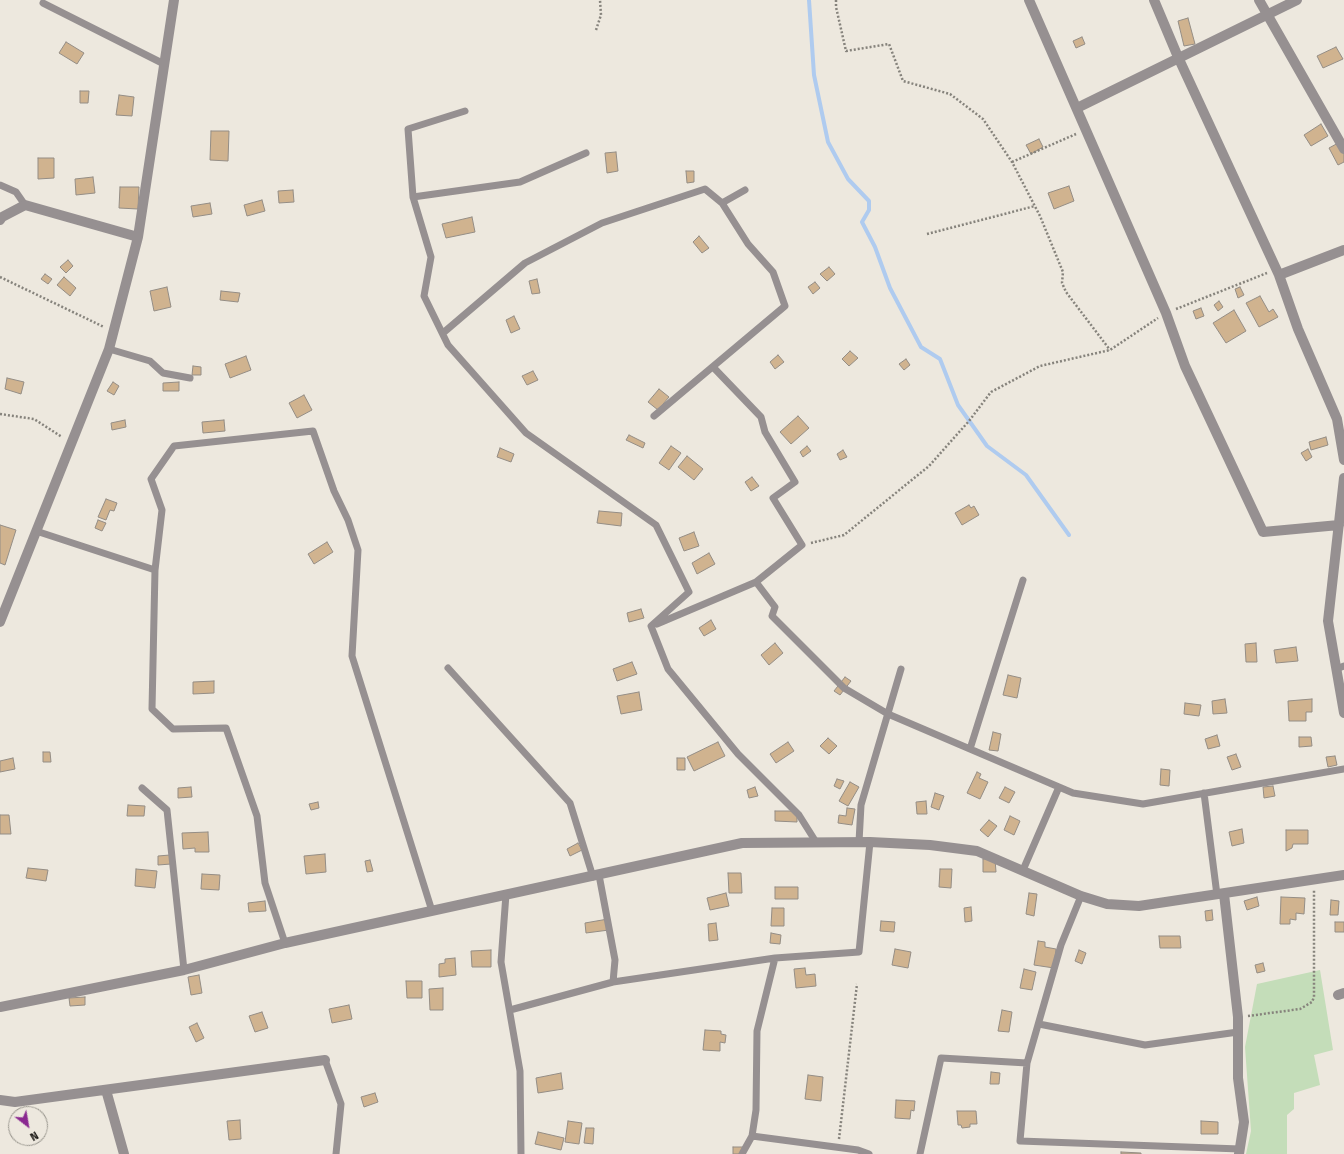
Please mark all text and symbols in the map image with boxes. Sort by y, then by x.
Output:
north arrow [8,1106,48,1146]
text: N [27,1128,40,1143]

